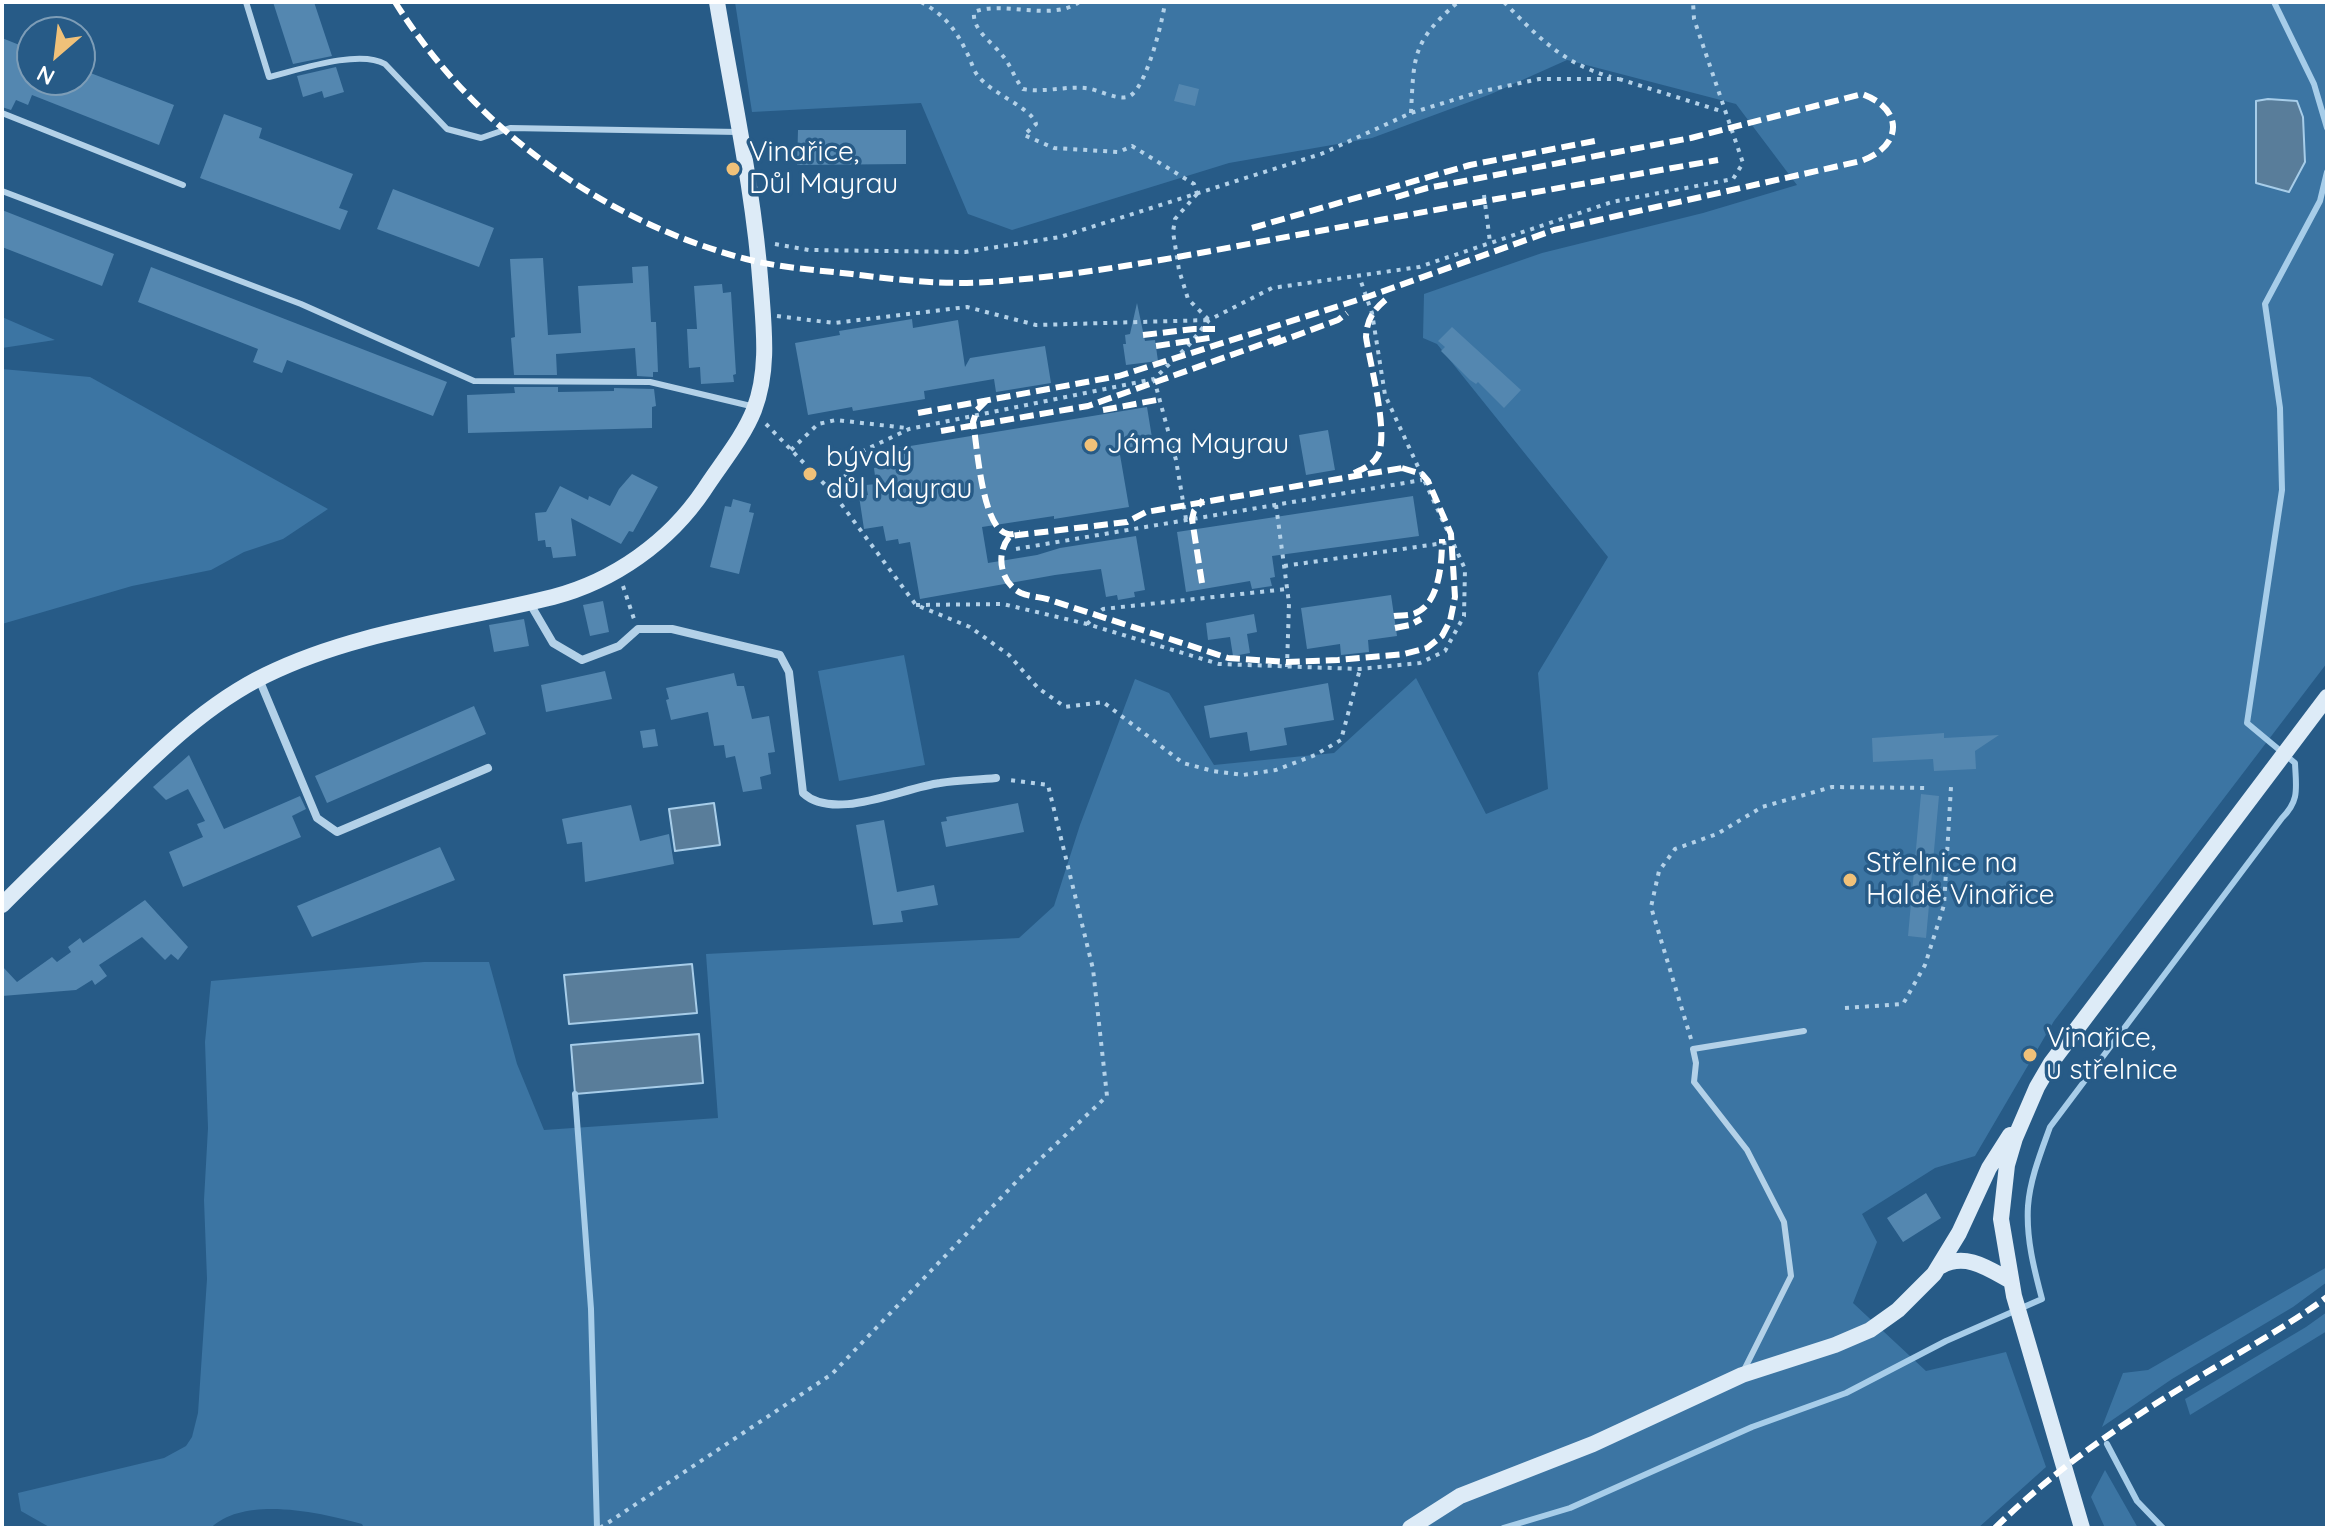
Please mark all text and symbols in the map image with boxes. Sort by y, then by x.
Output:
north arrow [16,16,96,96]
text: N [32,59,59,92]
place label: Vinařice, Důl Mayrau [749,136,898,202]
marker: Vinařice, Důl Mayrau [724,160,742,178]
place label: Jáma Mayrau [1107,428,1289,462]
marker: Jáma Mayrau [1082,436,1100,454]
place label: bývalý důl Mayrau [826,441,973,507]
marker: bývalý důl Mayrau [801,465,819,483]
place label: Střelnice na Haldě Vinařice [1866,847,2055,913]
marker: Střelnice na Haldě Vinařice [1841,871,1859,889]
place label: Vinařice, u střelnice [2046,1022,2178,1088]
marker: Vinařice, u střelnice [2021,1046,2039,1064]

